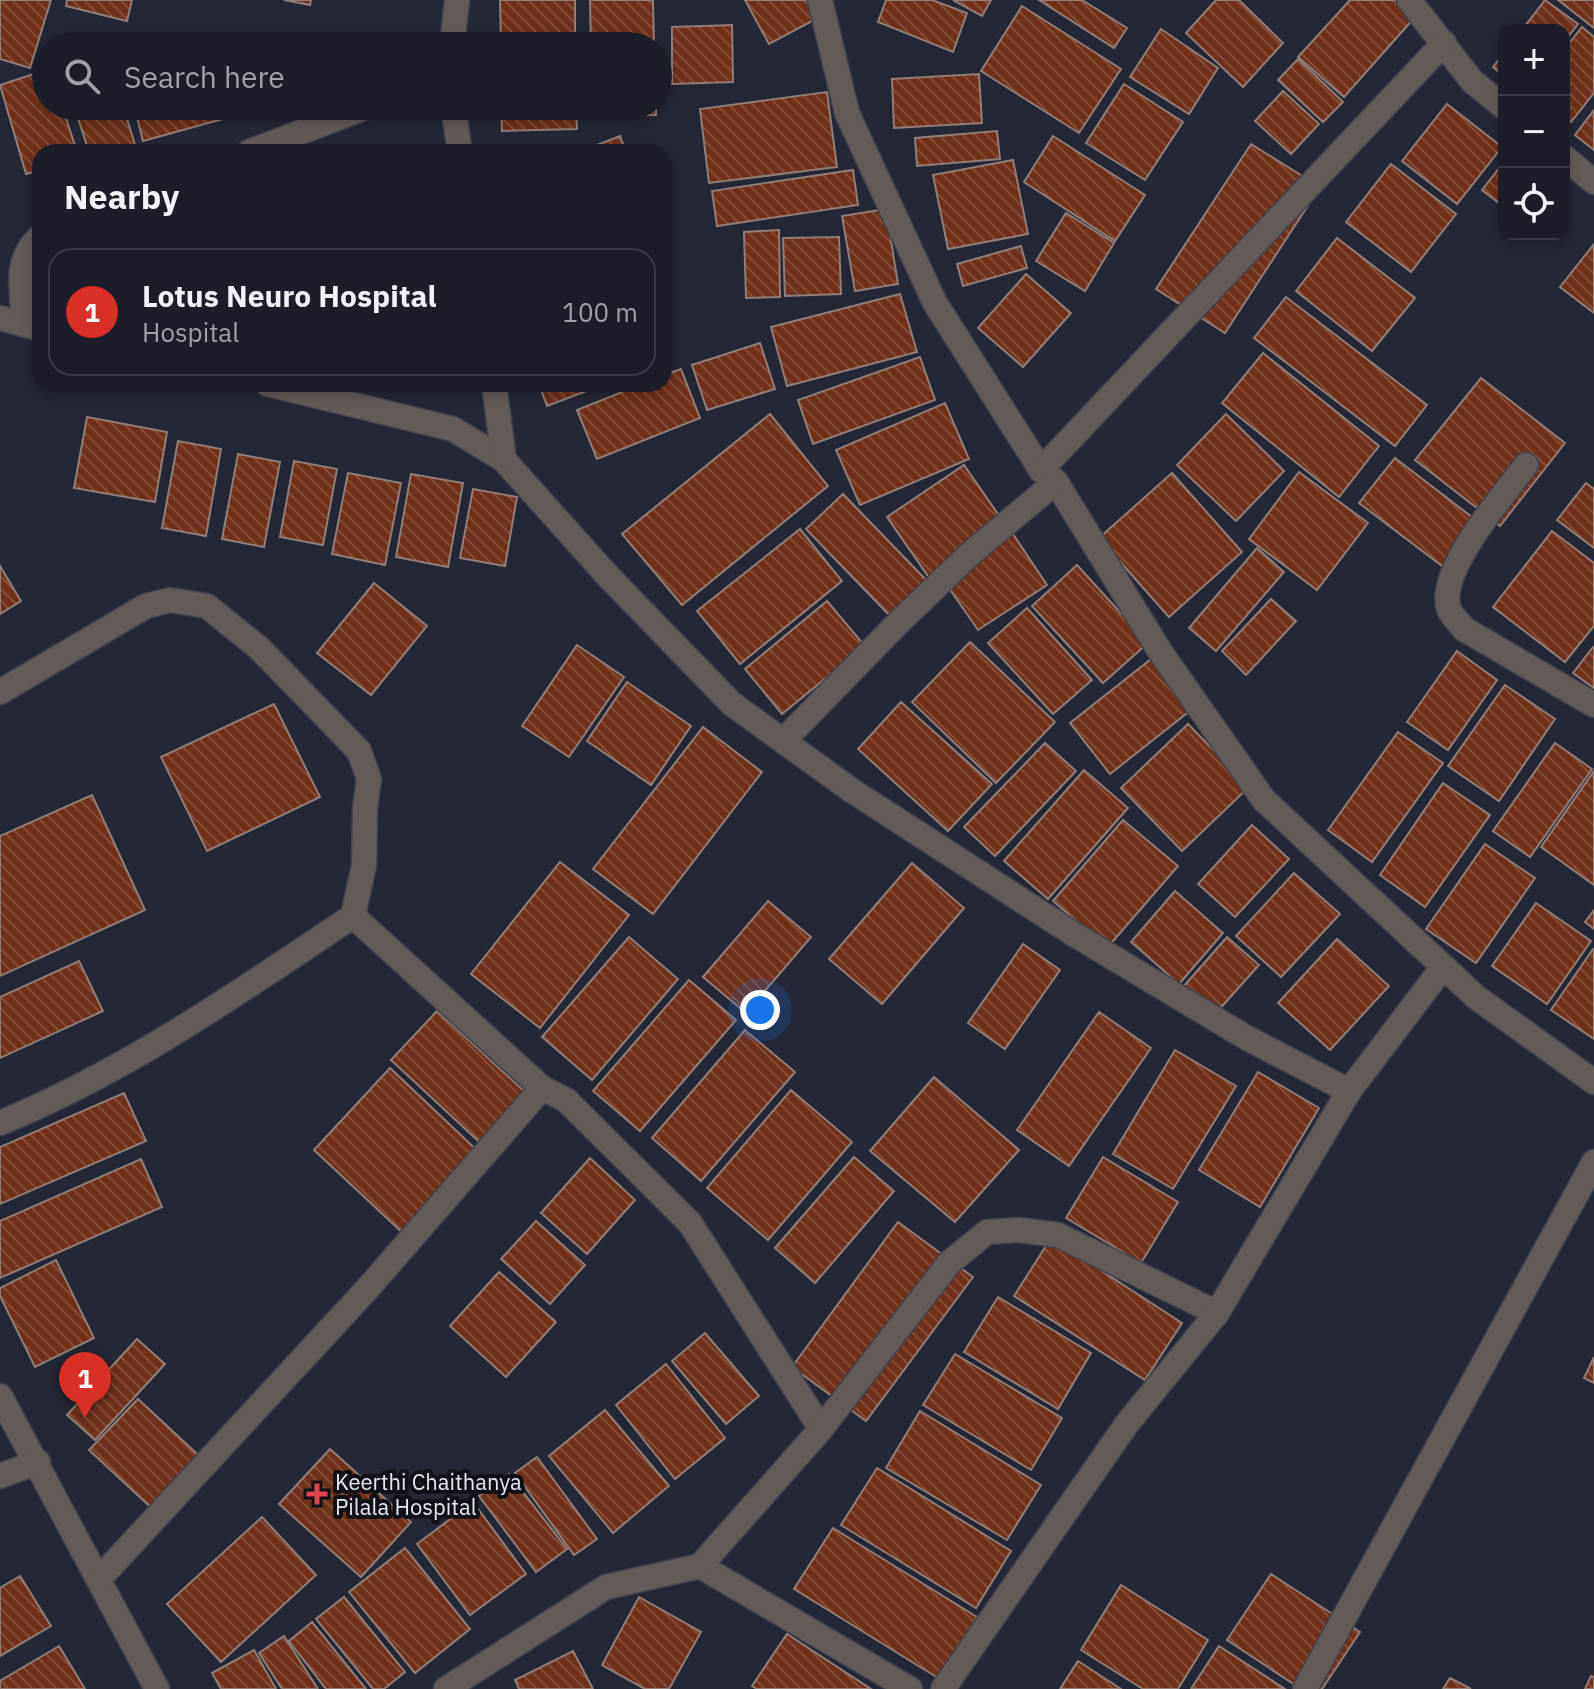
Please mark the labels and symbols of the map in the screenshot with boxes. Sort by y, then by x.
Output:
your location [740,990,780,1030]
pin: 1 [59,1352,111,1418]
place label: Keerthi Chaithanya Pilala Hospital [335,1467,522,1521]
marker: Keerthi Chaithanya Pilala Hospital [306,1483,328,1505]

